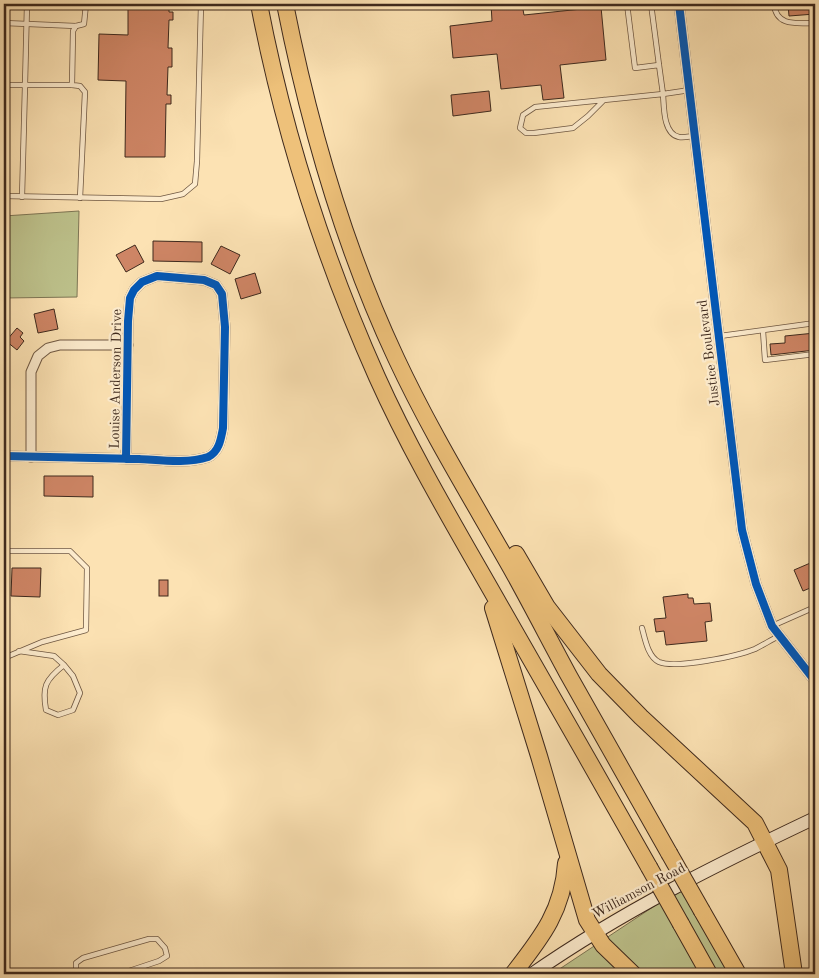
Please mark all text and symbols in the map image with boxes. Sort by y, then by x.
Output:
street label: Justice Boulevard [696,299,722,407]
street label: Louise Anderson Drive [108,309,124,449]
street label: Williamson Road [590,861,688,921]

